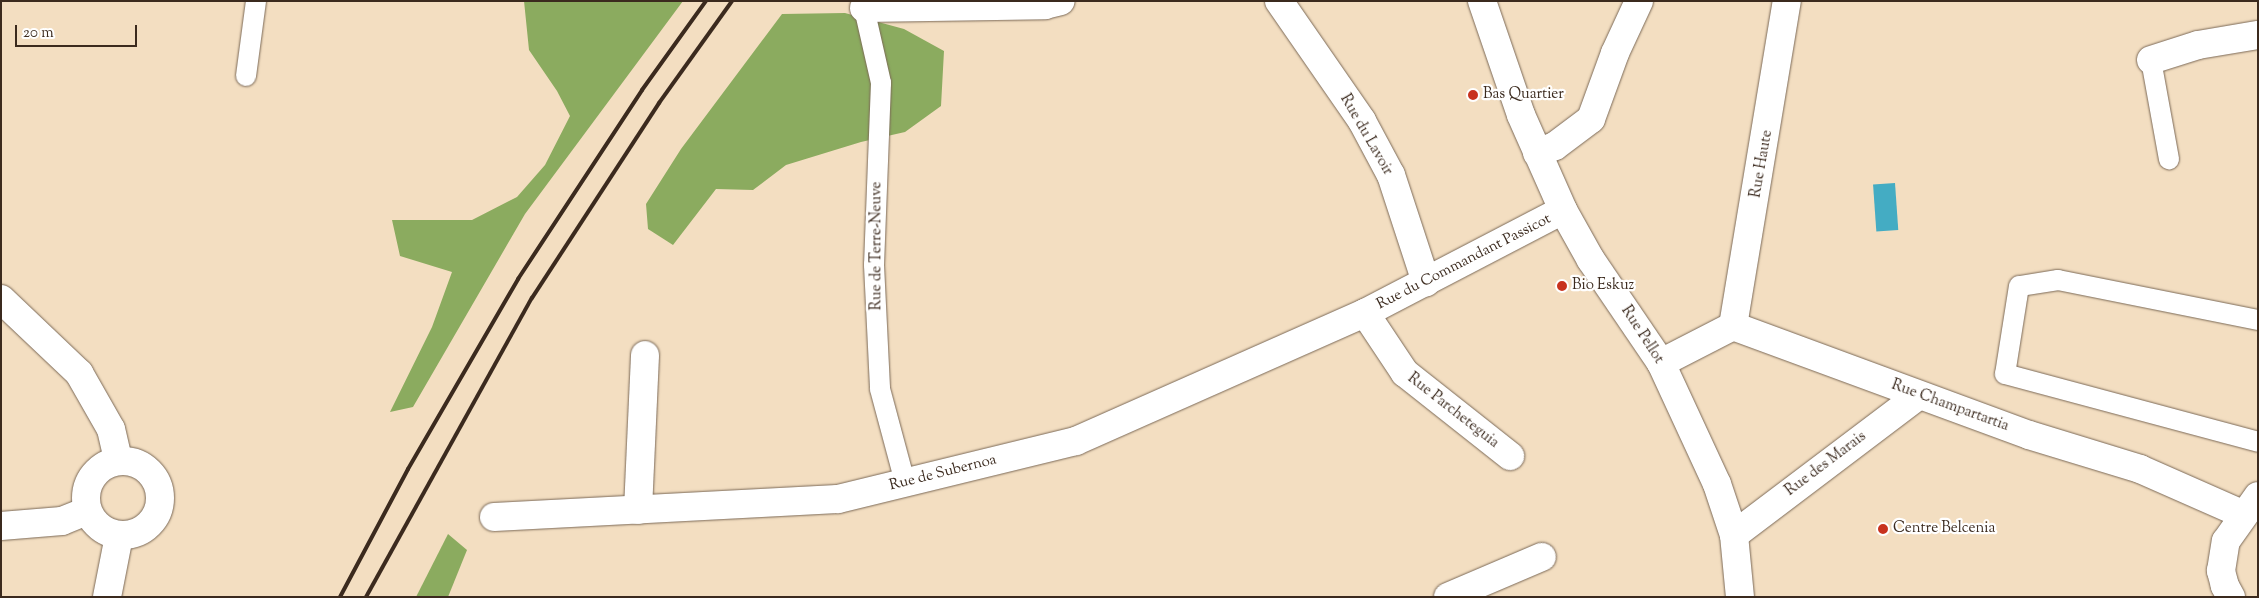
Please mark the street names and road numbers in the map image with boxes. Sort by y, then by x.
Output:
street label: Rue du Lavoir [1336,91,1396,179]
street label: Rue Haute [1747,129,1777,199]
street label: Rue de Terre-Neuve [868,182,886,310]
street label: Rue du Commandant Passicot [1374,210,1554,314]
street label: Rue Pellot [1617,303,1667,367]
street label: Rue Parcheteguia [1404,370,1502,452]
street label: Rue Champartartia [1889,376,2011,436]
street label: Rue des Marais [1782,428,1870,500]
street label: Rue de Subernoa [888,451,998,495]

